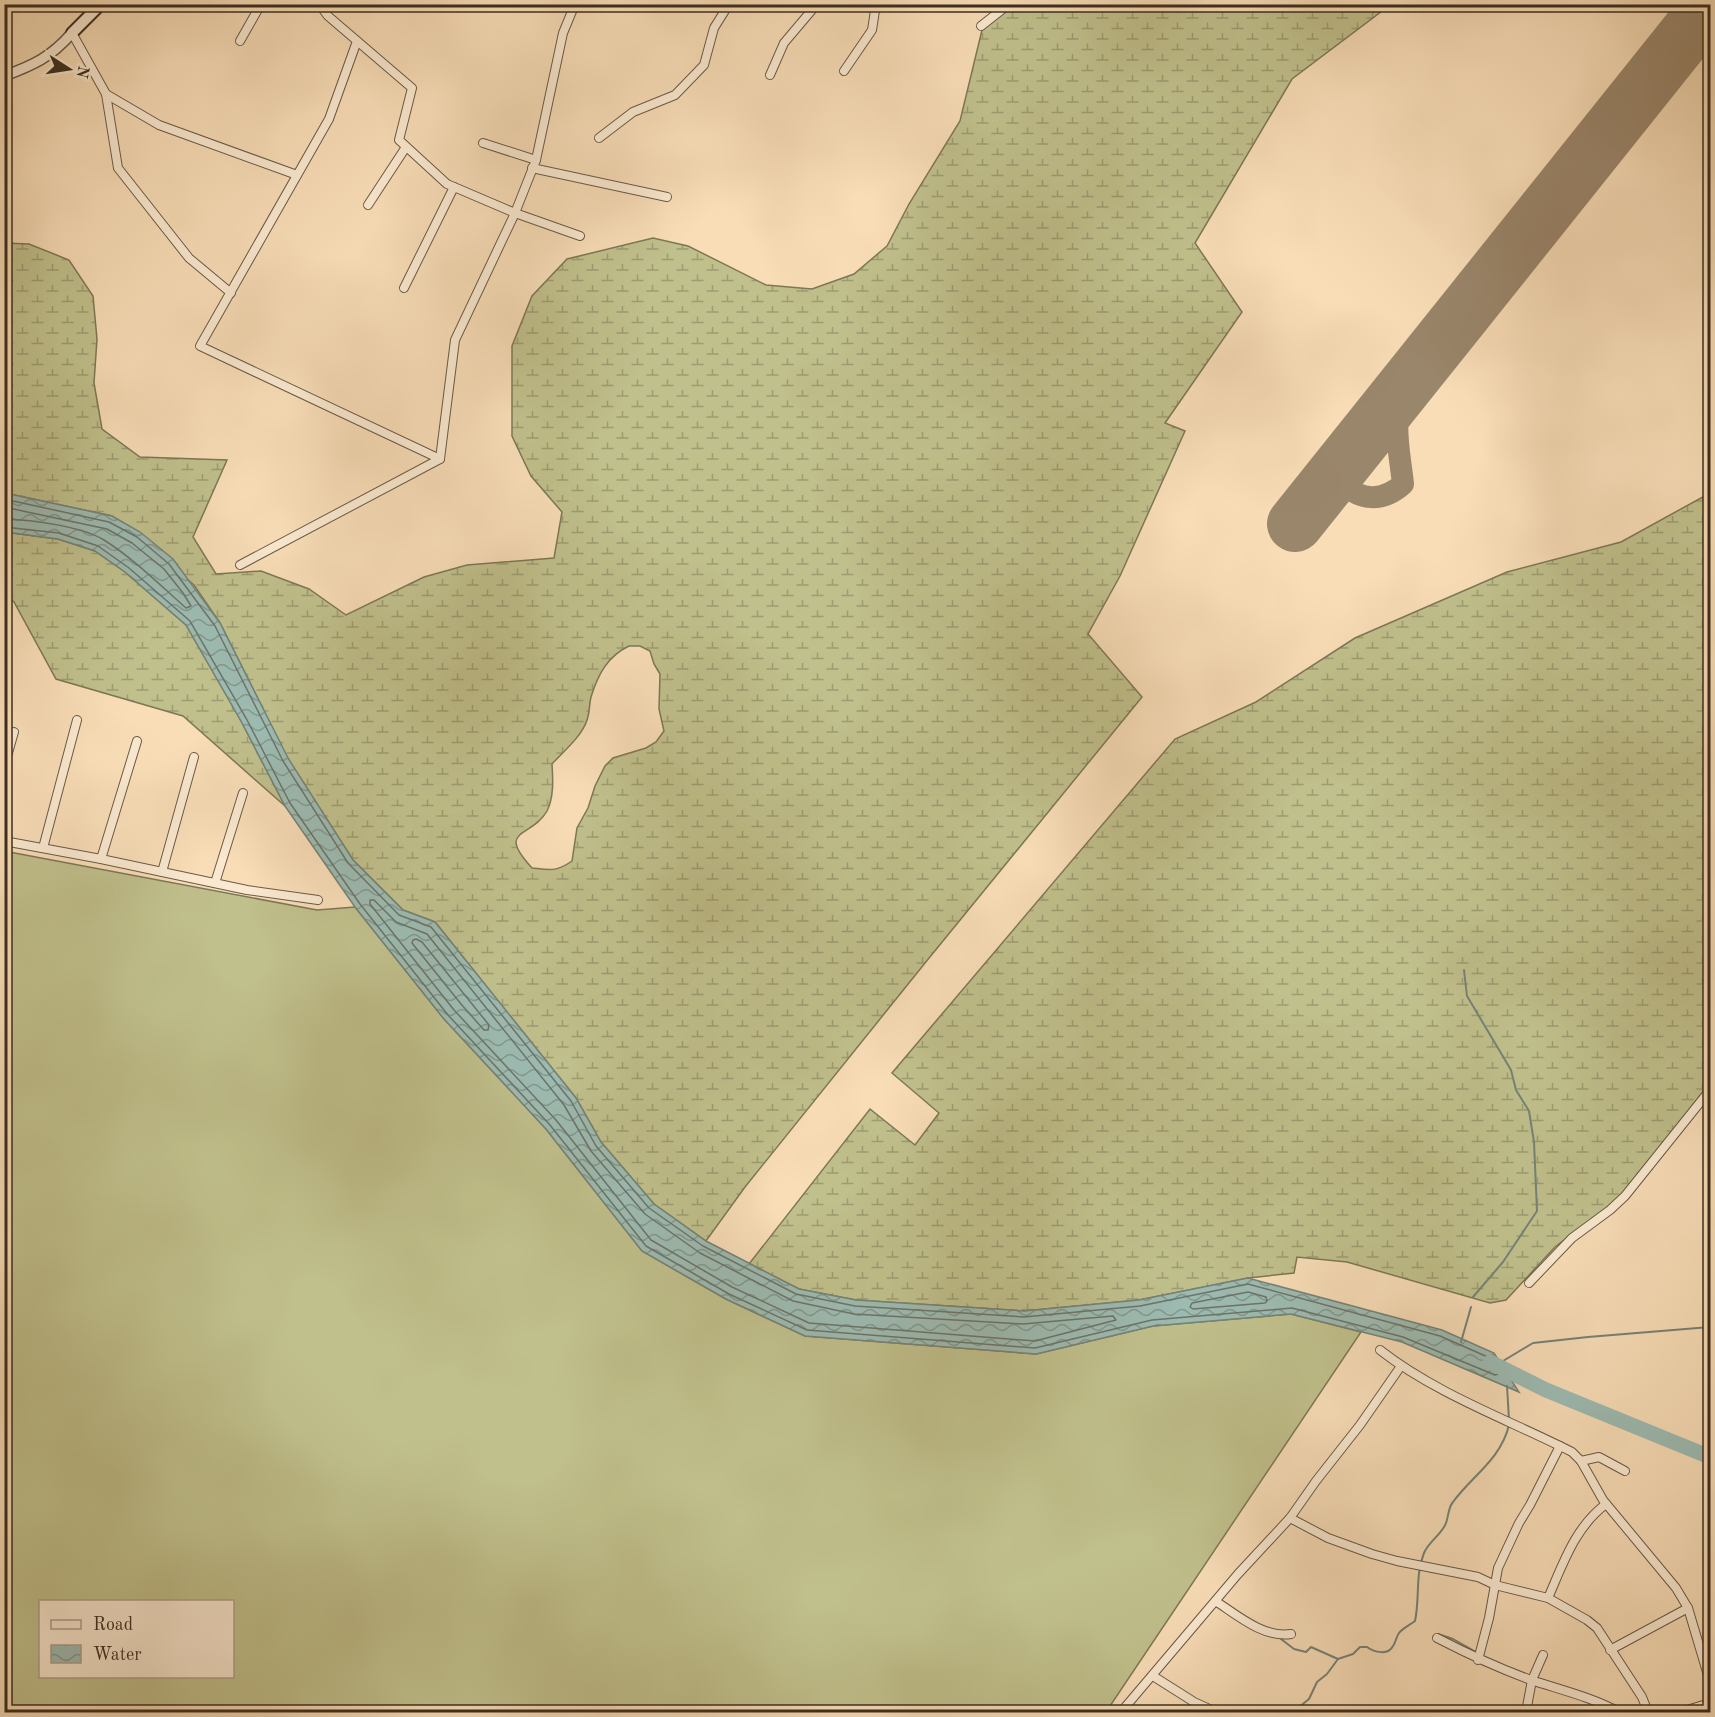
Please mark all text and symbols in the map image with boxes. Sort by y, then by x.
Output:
north arrow [39,39,99,99]
text: N [72,64,91,80]
legend [39,1600,234,1678]
text: Road [93,1616,133,1634]
text: Water [93,1646,142,1664]

